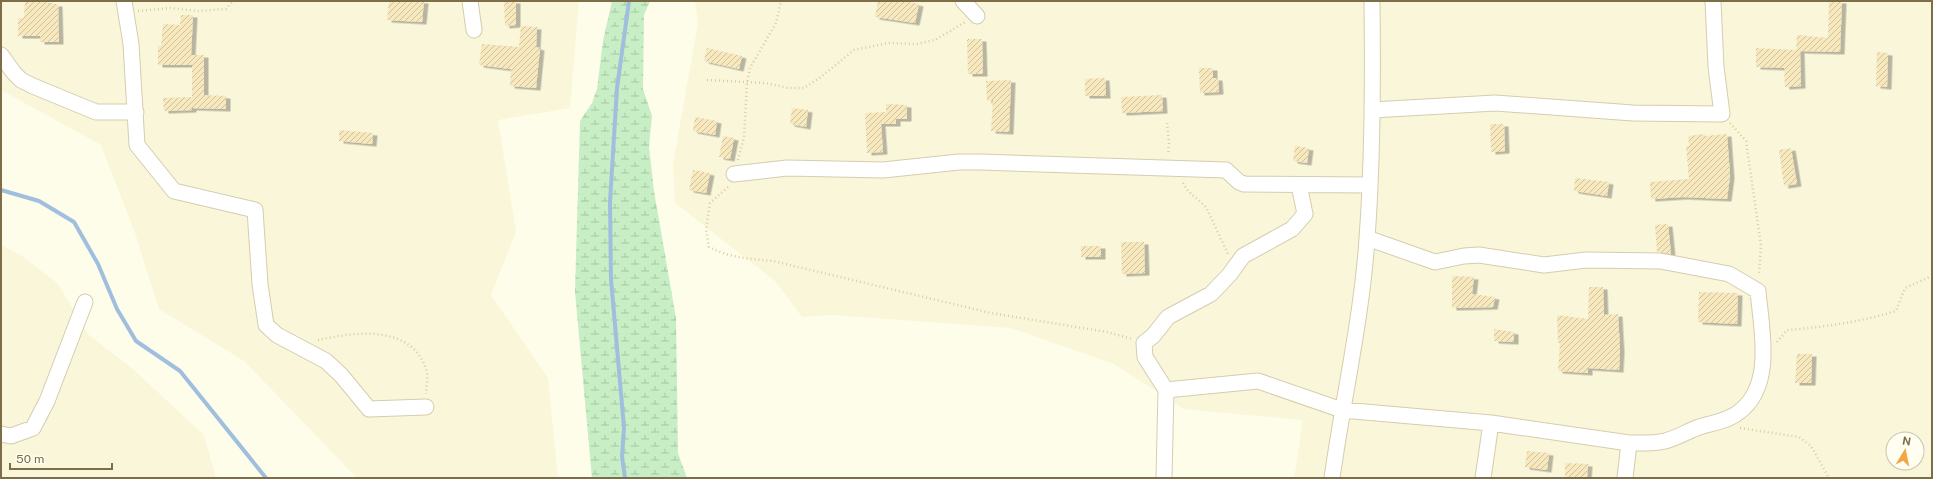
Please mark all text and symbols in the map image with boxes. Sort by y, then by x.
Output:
north arrow [1885,431,1925,471]
text: N [1901,434,1912,448]
scale bar [10,445,112,471]
text: 50 m [16,452,44,466]

